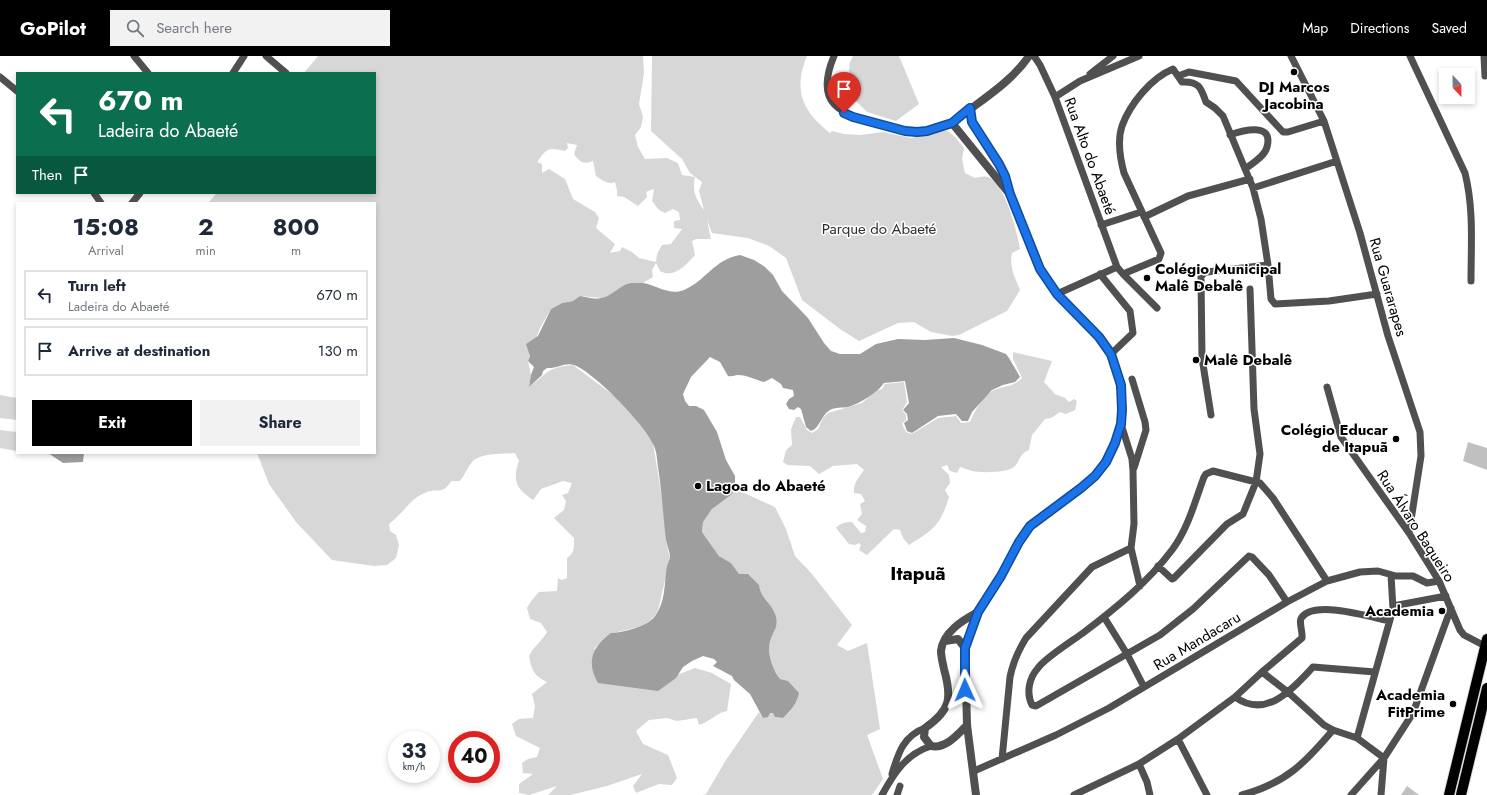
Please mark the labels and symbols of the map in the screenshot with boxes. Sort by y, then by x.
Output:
marker: DJ Marcos Jacobina [1289,67,1299,77]
north arrow [1439,68,1475,104]
pin [827,72,861,113]
place label: DJ Marcos Jacobina [1259,76,1330,115]
street label: Rua Alto do Abaeté [1059,94,1122,218]
park label: Parque do Abaeté [822,218,937,240]
street label: Rua Guararapes [1363,235,1413,339]
place label: Colégio Municipal Malê Debalê [1155,258,1281,297]
marker: Colégio Municipal Malê Debalê [1142,273,1152,283]
place label: Malê Debalê [1204,349,1293,371]
marker: Malê Debalê [1191,355,1201,365]
place label: Colégio Educar de Itapuã [1281,419,1389,458]
marker: Colégio Educar de Itapuã [1391,434,1401,444]
street label: Rua Álvaro Baqueiro [1372,466,1460,586]
place label: Lagoa do Abaeté [706,475,826,497]
marker: Lagoa do Abaeté [693,481,703,491]
district label: Itapuã [890,560,946,587]
place label: Academia [1364,600,1434,622]
street label: Rua Mandacaru [1149,606,1245,676]
marker: Academia [1437,606,1447,616]
position arrow [944,669,986,711]
place label: Academia FitPrime [1375,684,1445,723]
marker: Academia FitPrime [1448,699,1458,709]
speed limit sign: 40 [448,731,500,783]

